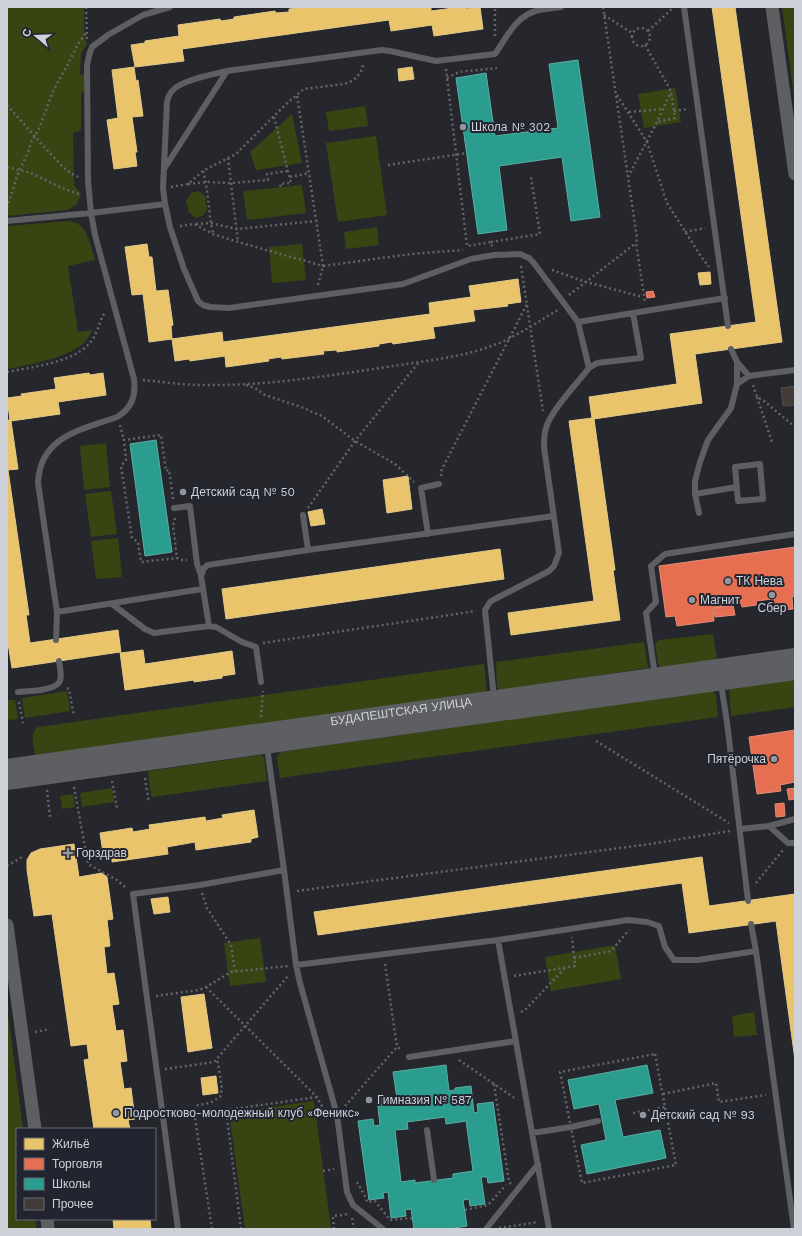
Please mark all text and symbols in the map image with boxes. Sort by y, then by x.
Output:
north arrow [16,16,56,56]
text: С [20,27,34,39]
place label: Школа № 302 [471,120,550,134]
marker: Школа № 302 [458,122,468,132]
place label: Детский сад № 50 [191,485,295,499]
marker: Детский сад № 50 [178,487,188,497]
place label: ТК Нева [736,574,783,588]
marker: ТК Нева [723,576,733,586]
marker: Сбер [767,590,777,600]
place label: Магнит [700,593,741,607]
marker: Магнит [687,595,697,605]
place label: Сбер [758,601,787,615]
street label: БУДАПЕШТСКАЯ УЛИЦА [329,695,473,728]
place label: Пятёрочка [707,752,766,766]
marker: Пятёрочка [769,754,779,764]
place label: Горздрав [76,846,127,860]
marker: Горздрав [63,848,73,858]
place label: Гимназия № 587 [377,1093,472,1107]
marker: Гимназия № 587 [364,1095,374,1105]
place label: Подростково-молодежный клуб «Феникс» [124,1106,360,1120]
marker: Подростково-молодежный клуб «Феникс» [111,1108,121,1118]
place label: Детский сад № 93 [651,1108,755,1122]
marker: Детский сад № 93 [638,1110,648,1120]
legend [16,1128,156,1220]
text: Жильё [52,1137,90,1151]
text: Торговля [52,1157,102,1171]
text: Школы [52,1177,90,1191]
text: Прочее [52,1197,94,1211]

